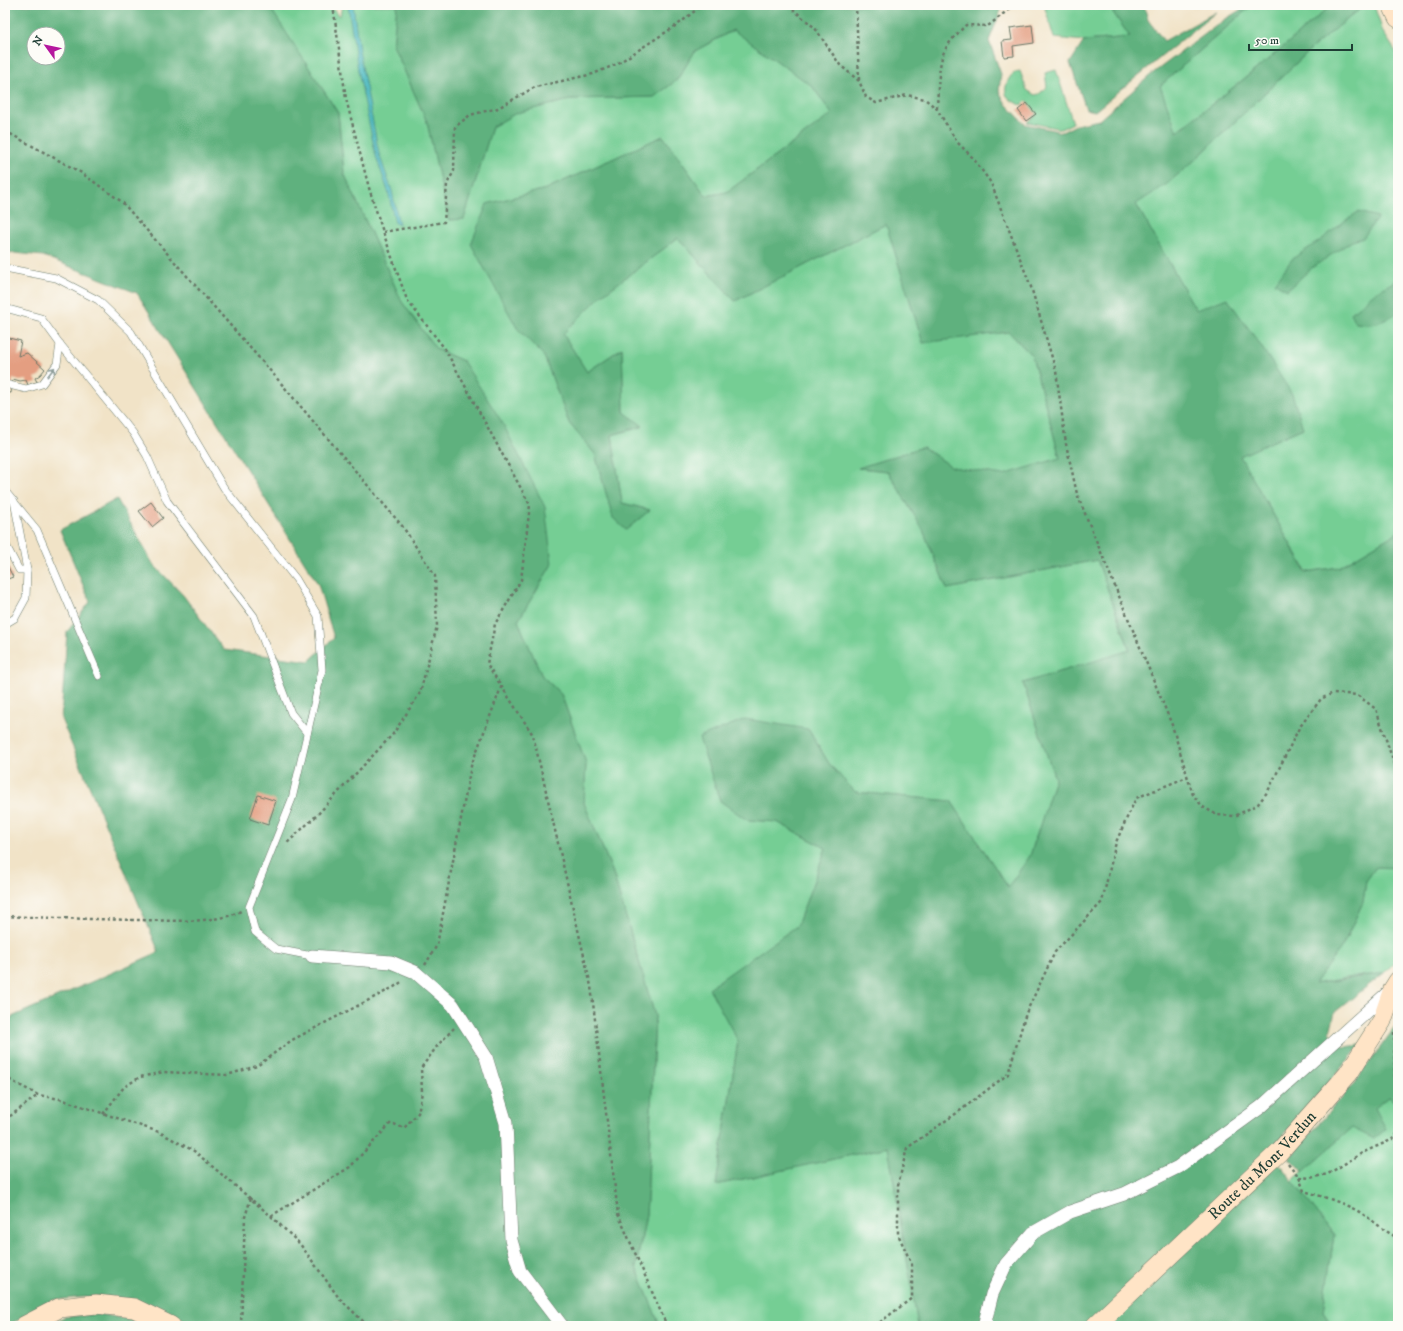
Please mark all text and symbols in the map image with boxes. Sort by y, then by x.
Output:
north arrow [26,26,66,66]
scale bar [1249,26,1352,52]
text: N [30,33,47,49]
text: 50 m [1255,33,1279,48]
one-way arrow [47,366,55,377]
street label: Route du Mont Verdun [1204,1106,1321,1224]

